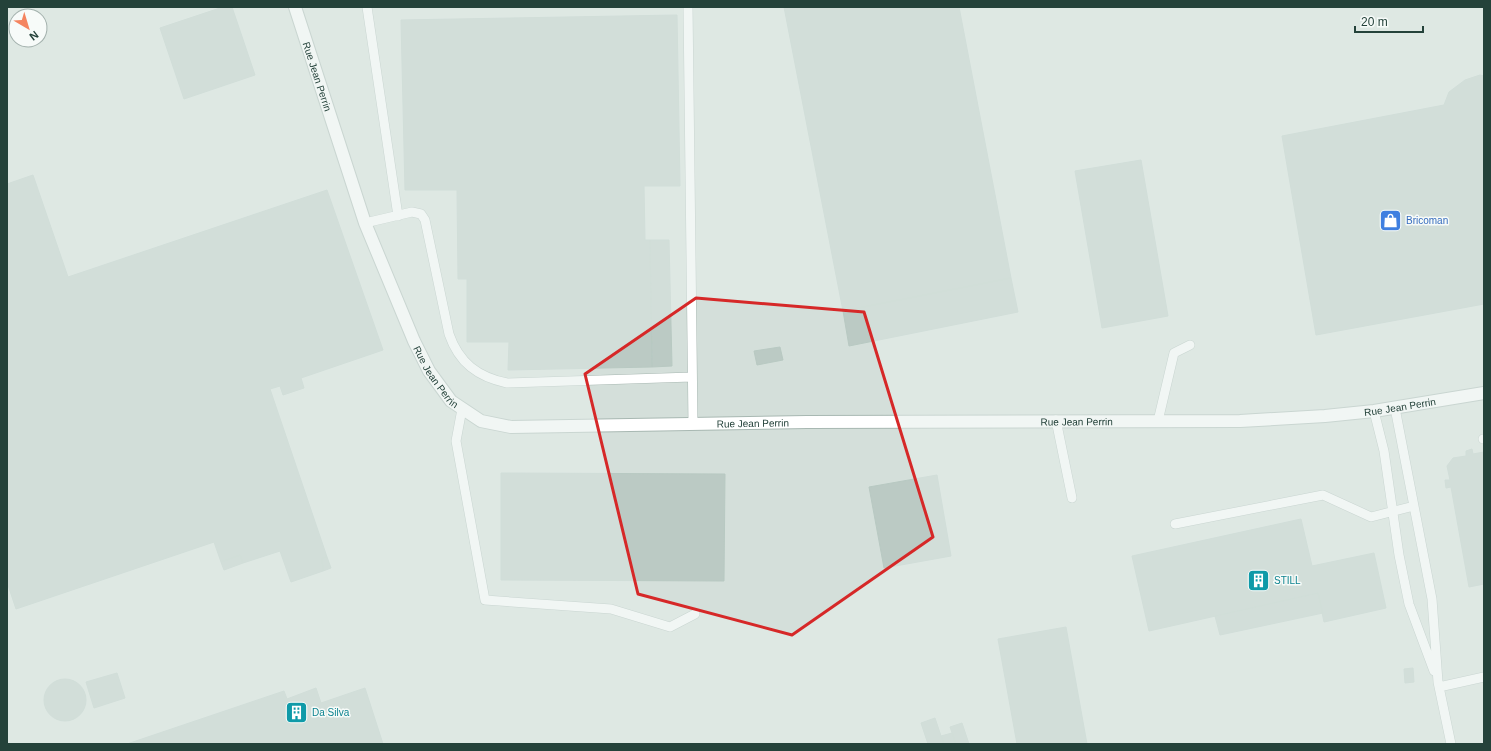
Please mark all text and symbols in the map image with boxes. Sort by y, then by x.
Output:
north arrow [8,8,48,48]
scale bar [1355,8,1423,34]
text: 20 m [1361,15,1388,29]
text: N [27,29,41,43]
street label: Rue Jean Perrin [301,40,334,113]
shop icon: Bricoman [1377,207,1403,233]
place label: Bricoman [1406,215,1448,226]
street label: Rue Jean Perrin [412,344,460,410]
street label: Rue Jean Perrin [1364,395,1437,417]
street label: Rue Jean Perrin [1041,416,1113,427]
street label: Rue Jean Perrin [716,417,789,429]
building icon: STILL [1246,567,1272,593]
place label: STILL [1274,575,1301,586]
building icon: Da Silva [284,699,310,725]
place label: Da Silva [312,707,350,718]

